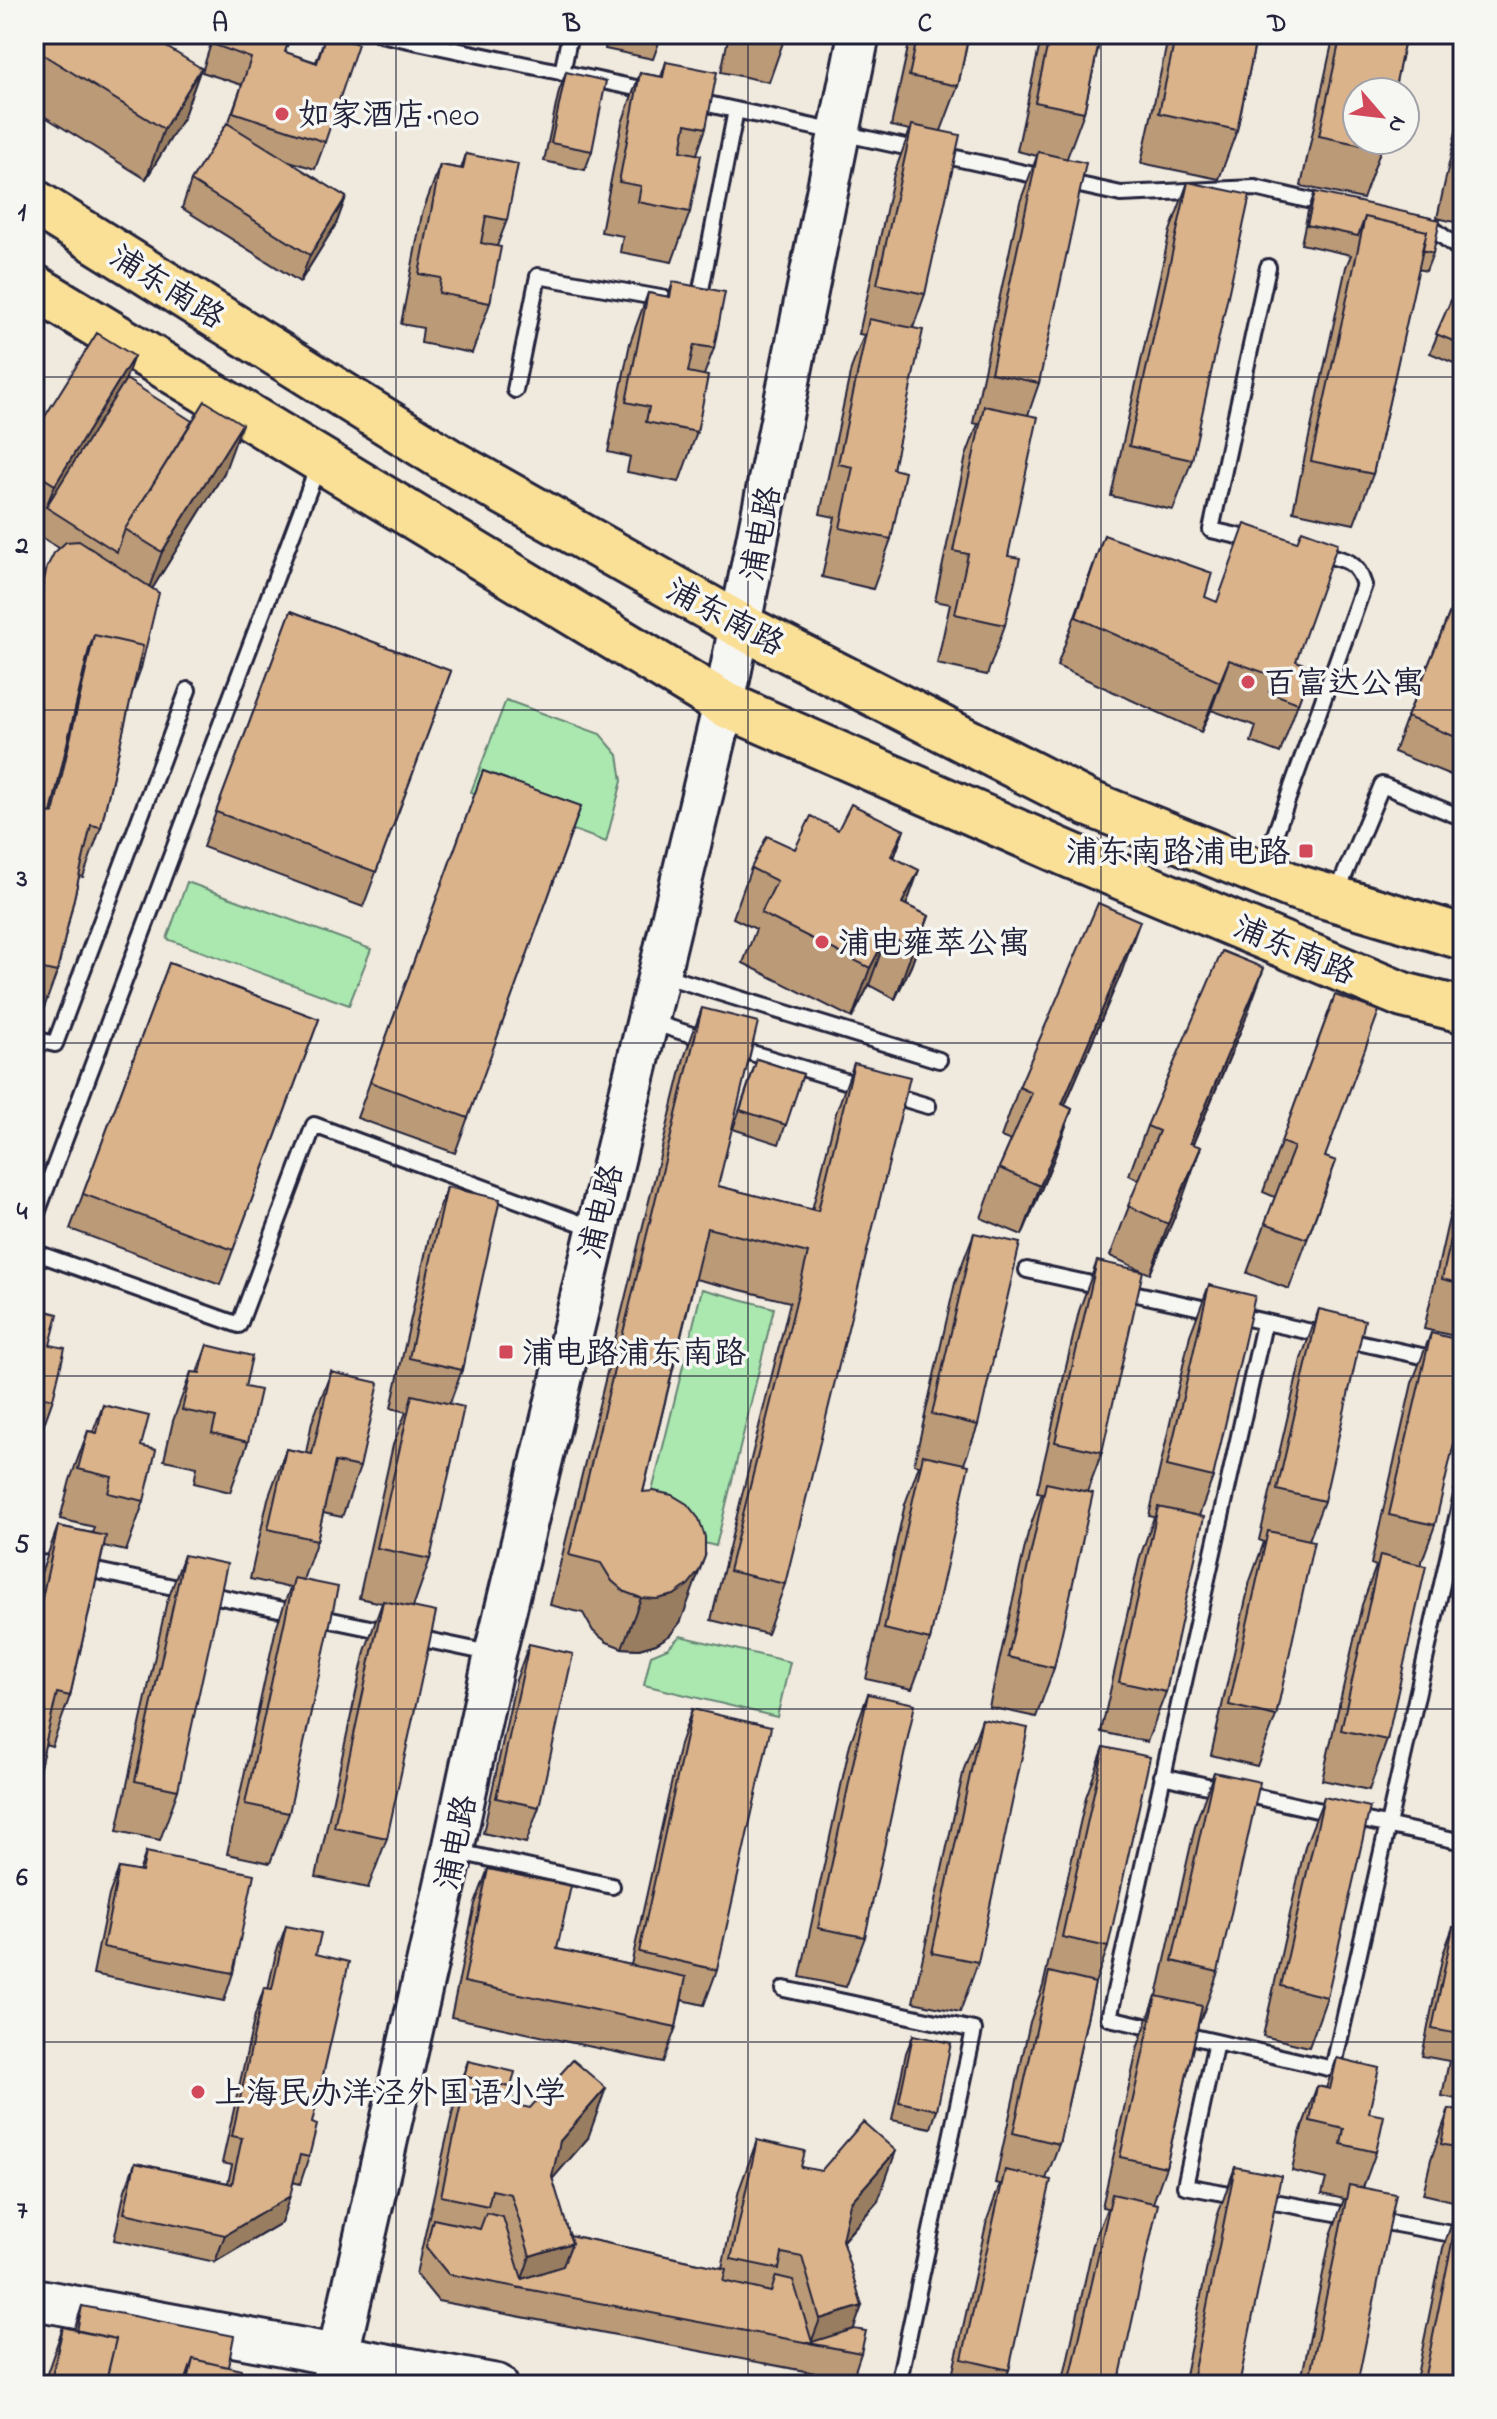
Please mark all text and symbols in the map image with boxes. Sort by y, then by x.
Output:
text: A [212,6,228,44]
text: B [562,6,581,44]
text: C [918,6,932,44]
text: D [1266,6,1287,44]
north arrow [1341,76,1421,156]
place label: 如家酒店·neo [298,94,480,141]
marker: 如家酒店·neo [273,105,291,123]
text: N [1378,110,1414,138]
text: 1 [18,195,27,233]
street label: 浦东南路 [99,235,233,343]
street label: 浦电路 [731,482,796,585]
text: 2 [15,528,29,566]
street label: 浦东南路 [657,568,792,670]
place label: 百富达公寓 [1264,662,1424,709]
marker: 百富达公寓 [1239,673,1257,691]
place label: 浦东南路浦电路 [1066,831,1290,878]
marker: 浦东南路浦电路 [1297,842,1315,860]
text: 3 [16,861,28,899]
street label: 浦东南路 [1226,906,1362,999]
place label: 浦电雍萃公寓 [838,922,1030,969]
marker: 浦电雍萃公寓 [813,933,831,951]
street label: 浦电路 [569,1160,638,1264]
text: 4 [17,1194,28,1232]
place label: 浦电路浦东南路 [522,1332,746,1379]
marker: 浦电路浦东南路 [497,1343,515,1361]
text: 5 [15,1527,30,1565]
street label: 浦电路 [425,1791,491,1895]
text: 6 [16,1860,28,1898]
place label: 上海民办洋泾外国语小学 [214,2072,566,2119]
marker: 上海民办洋泾外国语小学 [189,2083,207,2101]
text: 7 [17,2193,28,2231]

